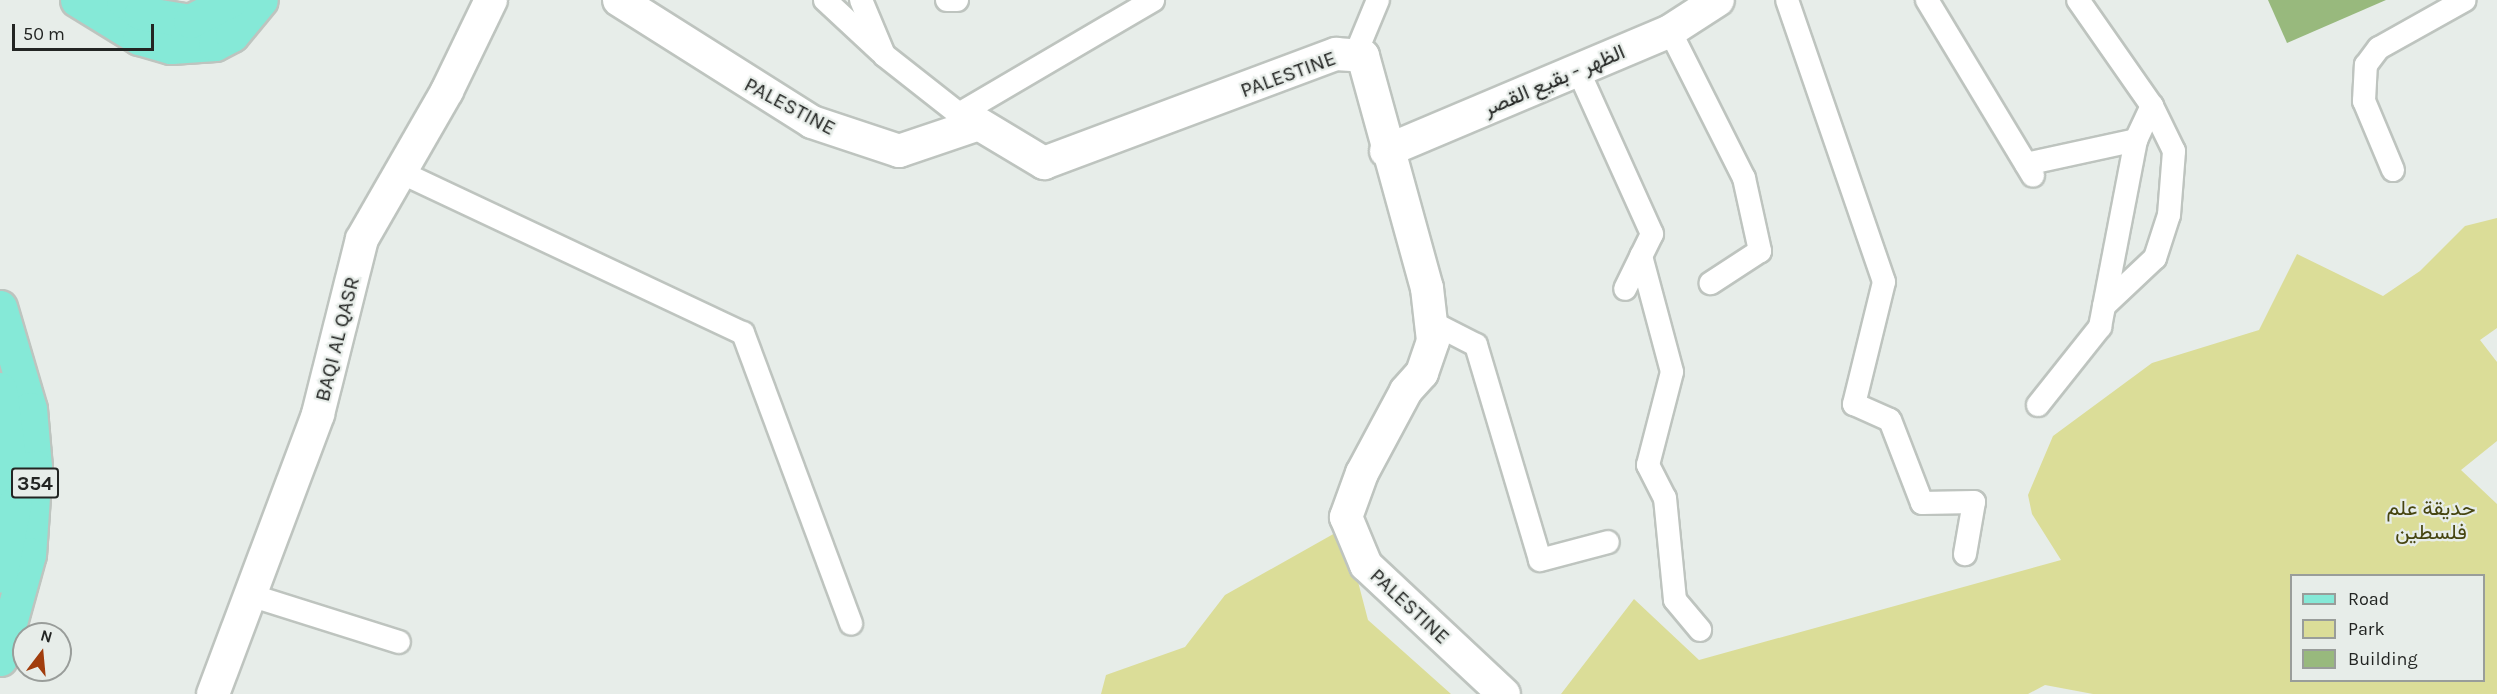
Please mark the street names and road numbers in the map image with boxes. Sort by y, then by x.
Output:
street label: الظهر - بقيع القصر [1479,39,1629,121]
street label: PALESTINE [1237,45,1339,103]
street label: PALESTINE [740,71,840,141]
street label: BAQI AL QASR [309,274,365,404]
road number: 354 [11,466,59,500]
street label: PALESTINE [1365,563,1455,649]

